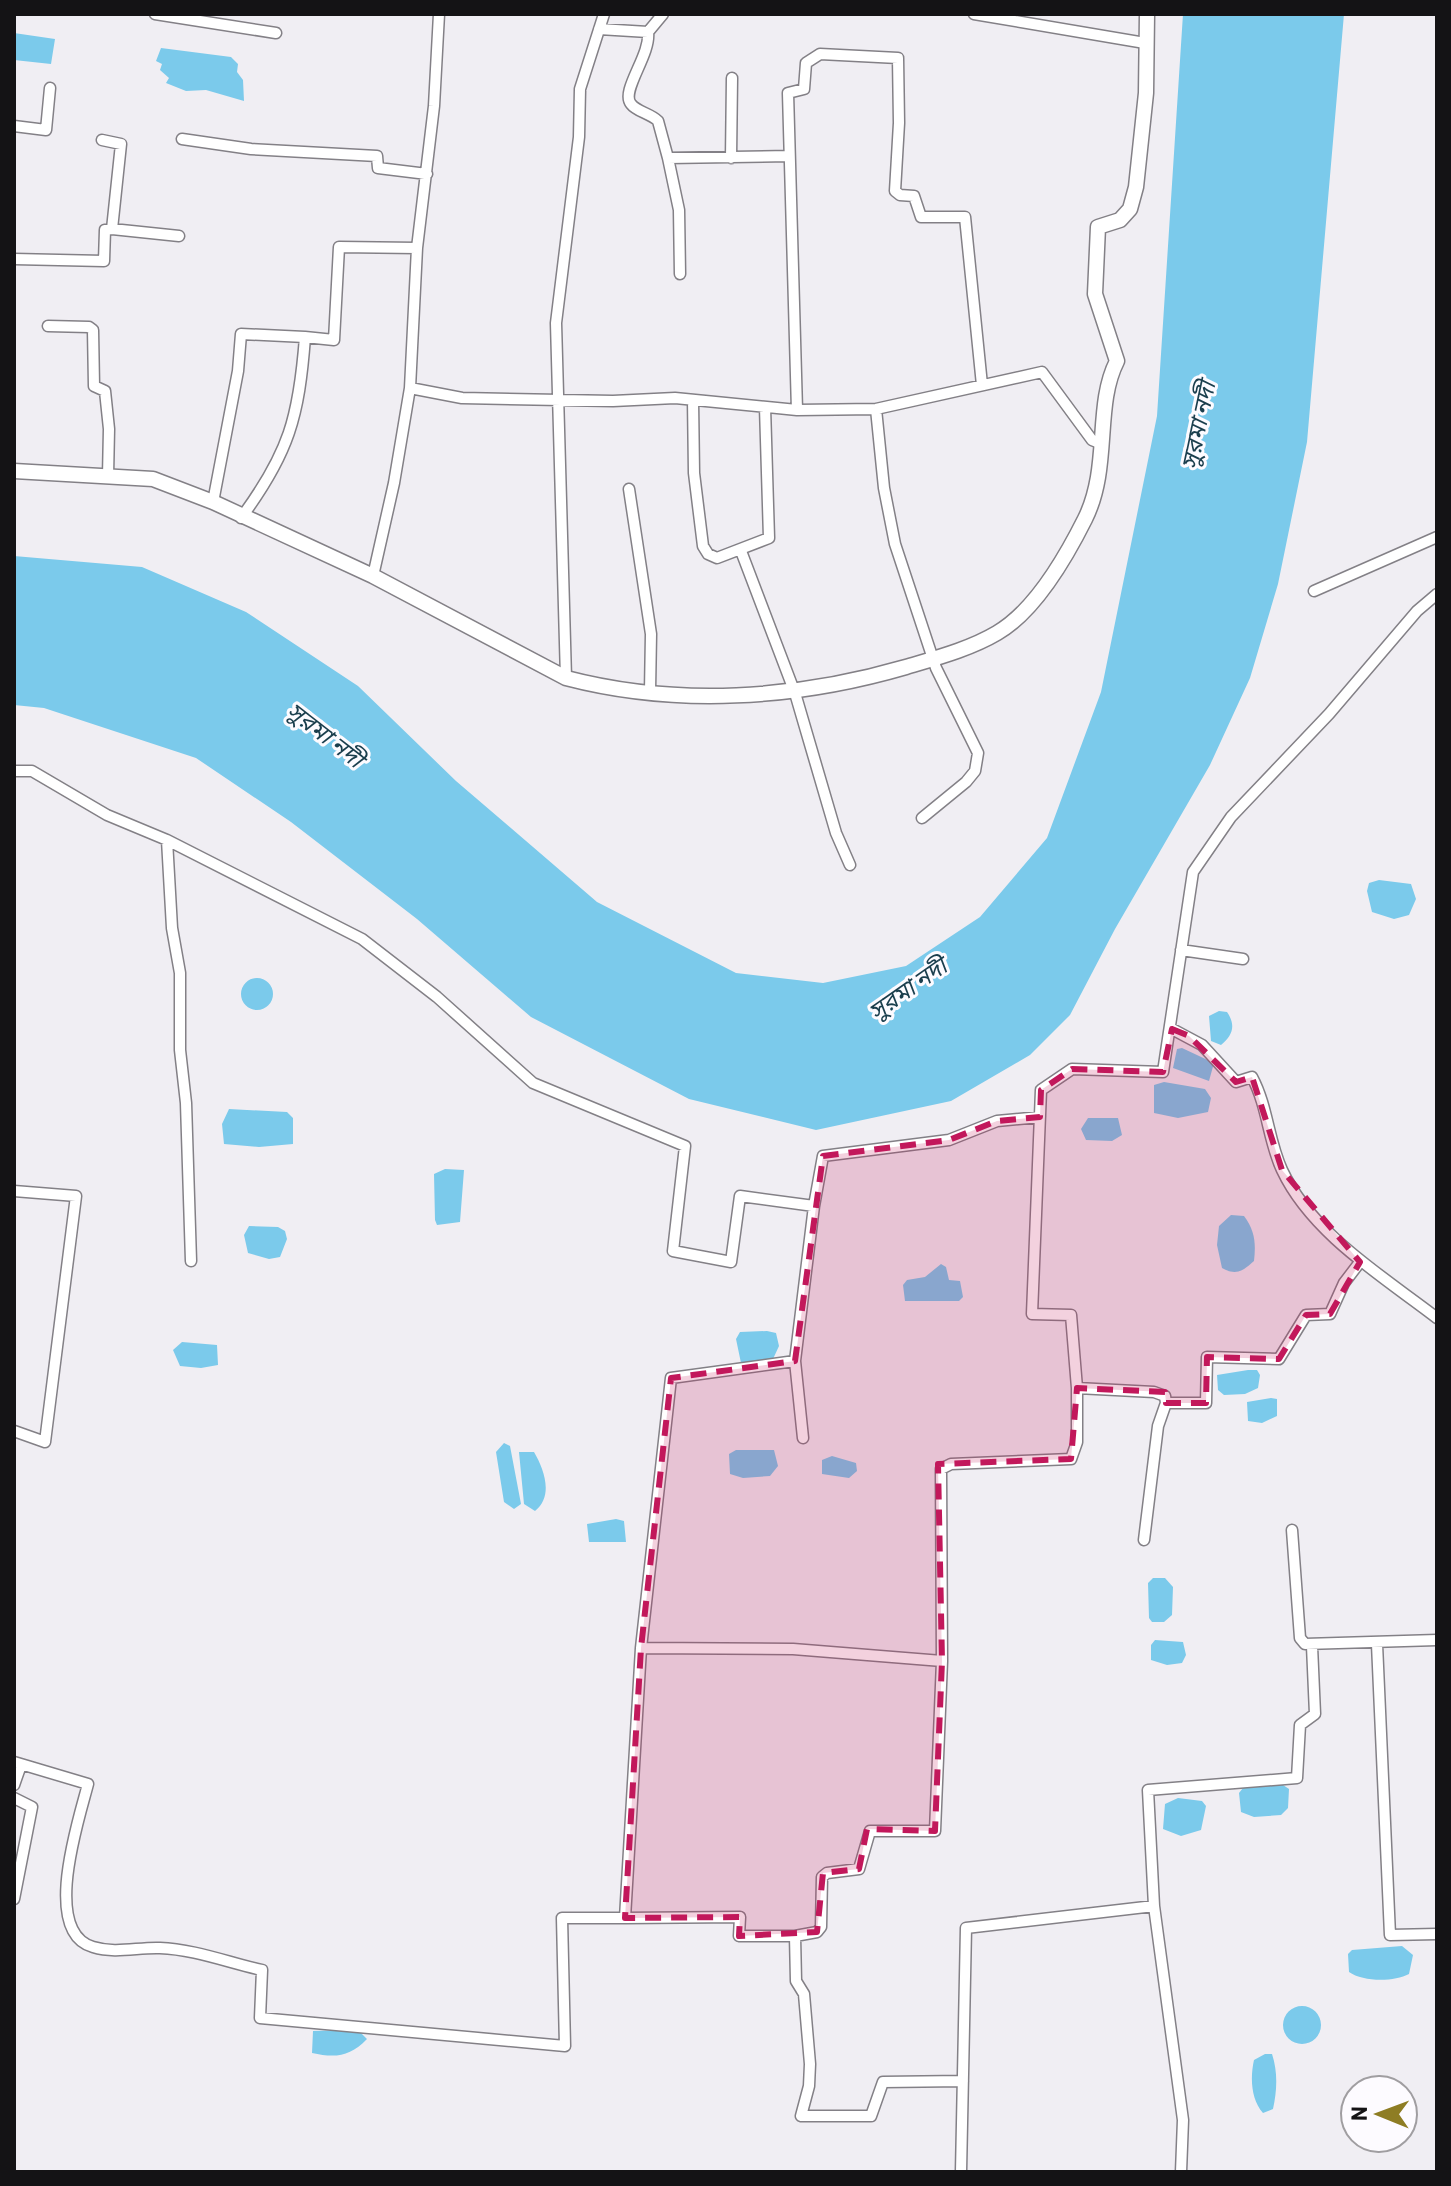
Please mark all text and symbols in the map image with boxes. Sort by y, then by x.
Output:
water label: সুরমা নদী [1174,374,1222,472]
water label: সুরমা নদী [281,695,374,776]
water label: সুরমা নদী [862,948,956,1026]
north arrow [1339,2074,1419,2154]
text: N [1345,2106,1371,2121]

